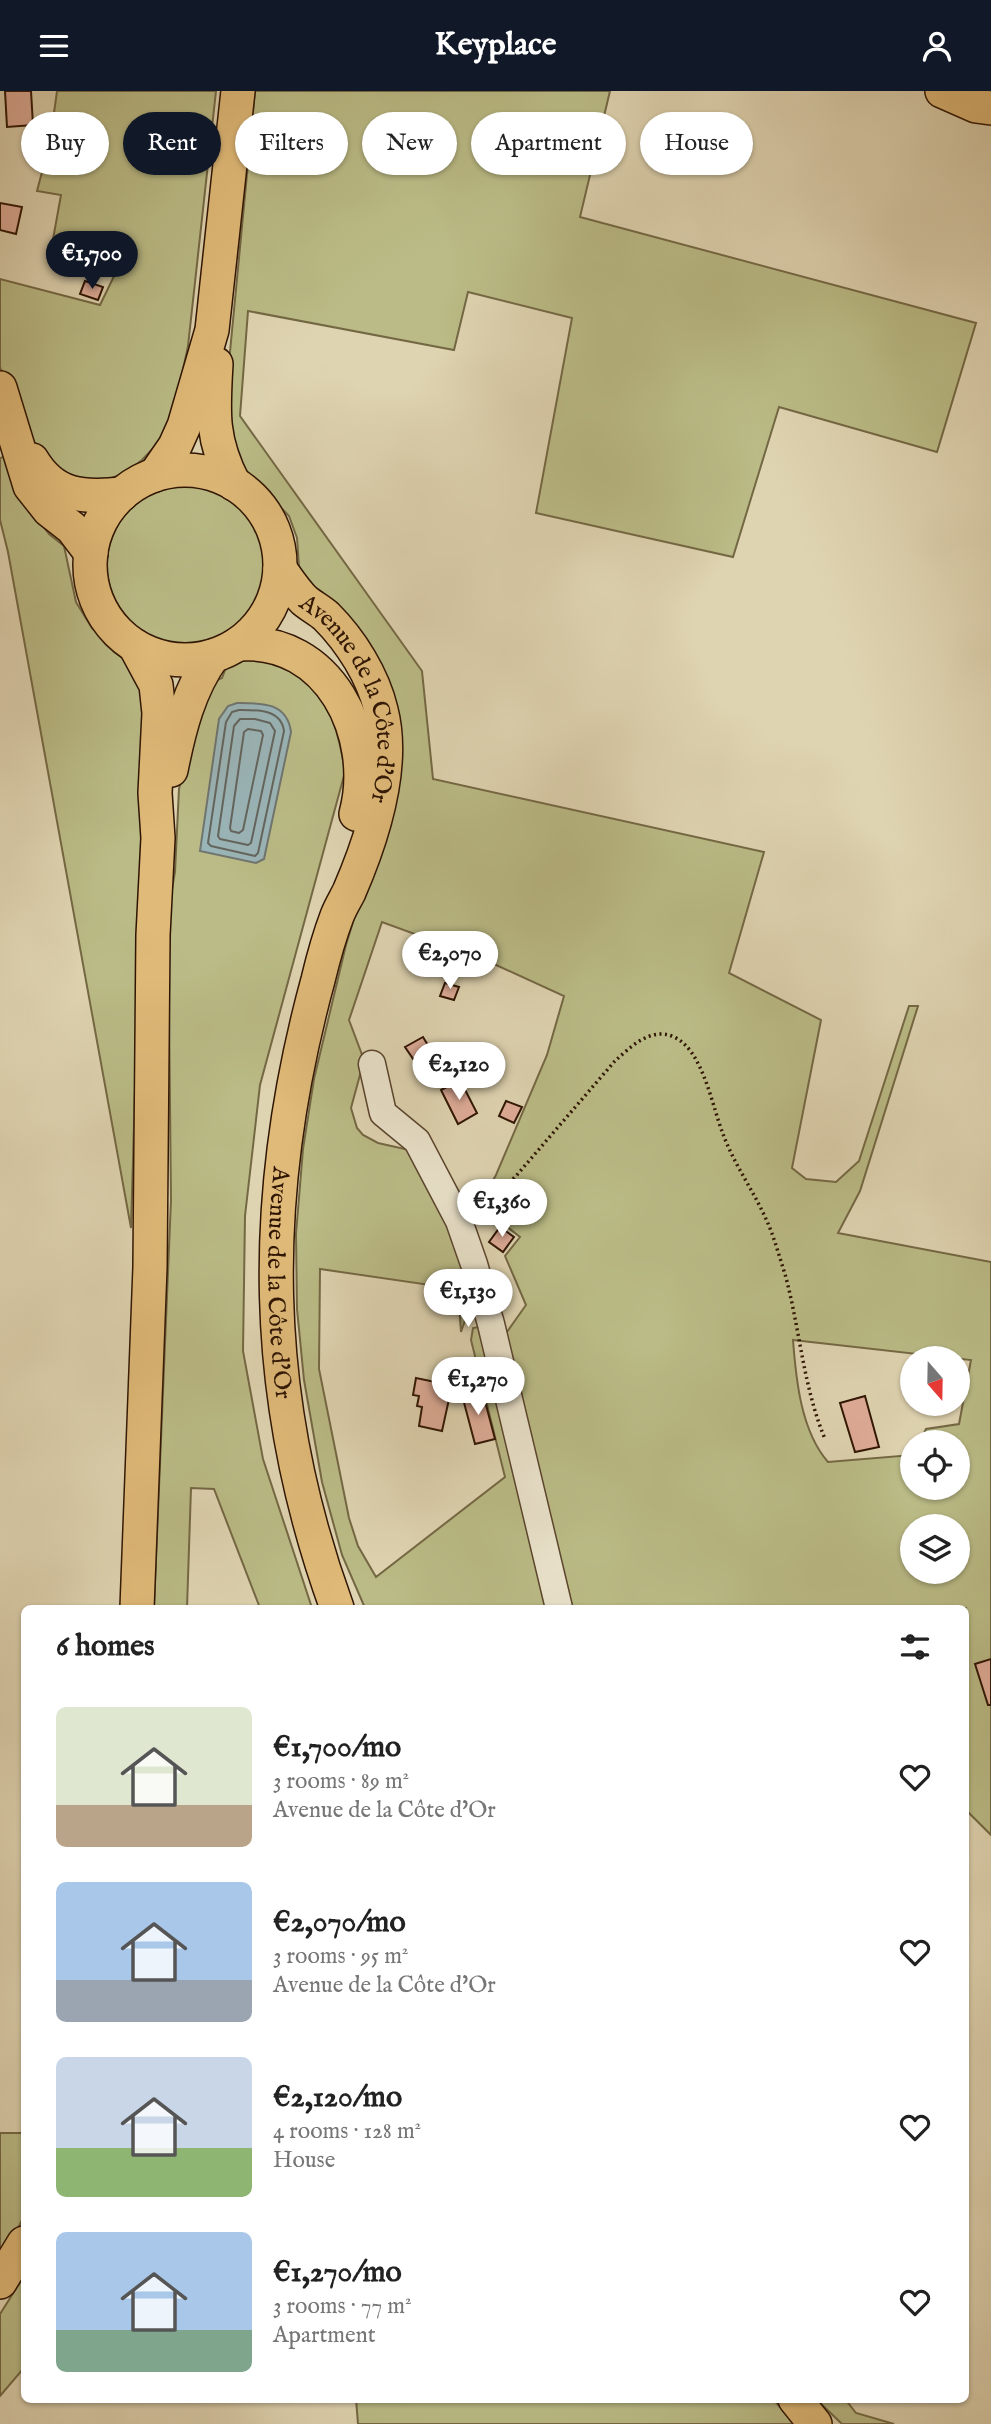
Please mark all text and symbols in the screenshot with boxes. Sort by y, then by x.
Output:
text: Keyplace [435,25,556,66]
icon: menu [35,27,73,65]
icon: person [918,27,956,65]
chip: Buy [21,112,109,175]
chip: Rent [123,112,221,175]
chip: Filters [235,112,348,175]
chip: New [362,112,457,175]
chip: Apartment [471,112,626,175]
chip: House [640,112,753,175]
pin: €1,700 [35,231,149,291]
text: €1,700 [62,239,122,268]
street label: Avenue de la Côte d'Or [292,587,400,806]
pin: €2,070 [393,932,507,991]
text: €2,070 [418,939,482,968]
pin: €2,120 [402,1042,516,1102]
text: €2,120 [428,1050,490,1079]
street label: Avenue de la Côte d'Or [259,1164,299,1401]
pin: €1,360 [445,1179,559,1239]
text: €1,360 [473,1187,531,1216]
pin: €1,130 [411,1269,525,1329]
text: €1,130 [440,1277,496,1306]
north arrow [900,1346,970,1416]
map controls [900,1346,970,1584]
pin: €1,270 [421,1357,535,1417]
text: €1,270 [448,1365,508,1394]
button: locate [900,1430,970,1500]
button: layers [900,1514,970,1584]
text: 6 homes [56,1628,155,1666]
icon: filters [896,1628,934,1666]
text: €1,700/mo [273,1729,401,1767]
icon: home [112,1735,196,1819]
icon: heart [896,1758,934,1796]
text: 3 rooms · 89 m² [273,1767,409,1796]
text: Avenue de la Côte d'Or [273,1796,496,1825]
text: €2,070/mo [273,1904,406,1942]
icon: home [112,1910,196,1994]
icon: heart [896,1933,934,1971]
text: 3 rooms · 95 m² [273,1942,408,1971]
text: Avenue de la Côte d'Or [273,1971,496,2000]
text: €2,120/mo [273,2079,402,2117]
icon: home [112,2085,196,2169]
icon: heart [896,2108,934,2146]
text: 4 rooms · 128 m² [273,2117,421,2146]
text: House [273,2146,335,2175]
text: €1,270/mo [273,2254,402,2292]
icon: home [112,2260,196,2344]
icon: heart [896,2283,934,2321]
text: 3 rooms · 77 m² [273,2292,412,2321]
text: Apartment [273,2321,376,2350]

